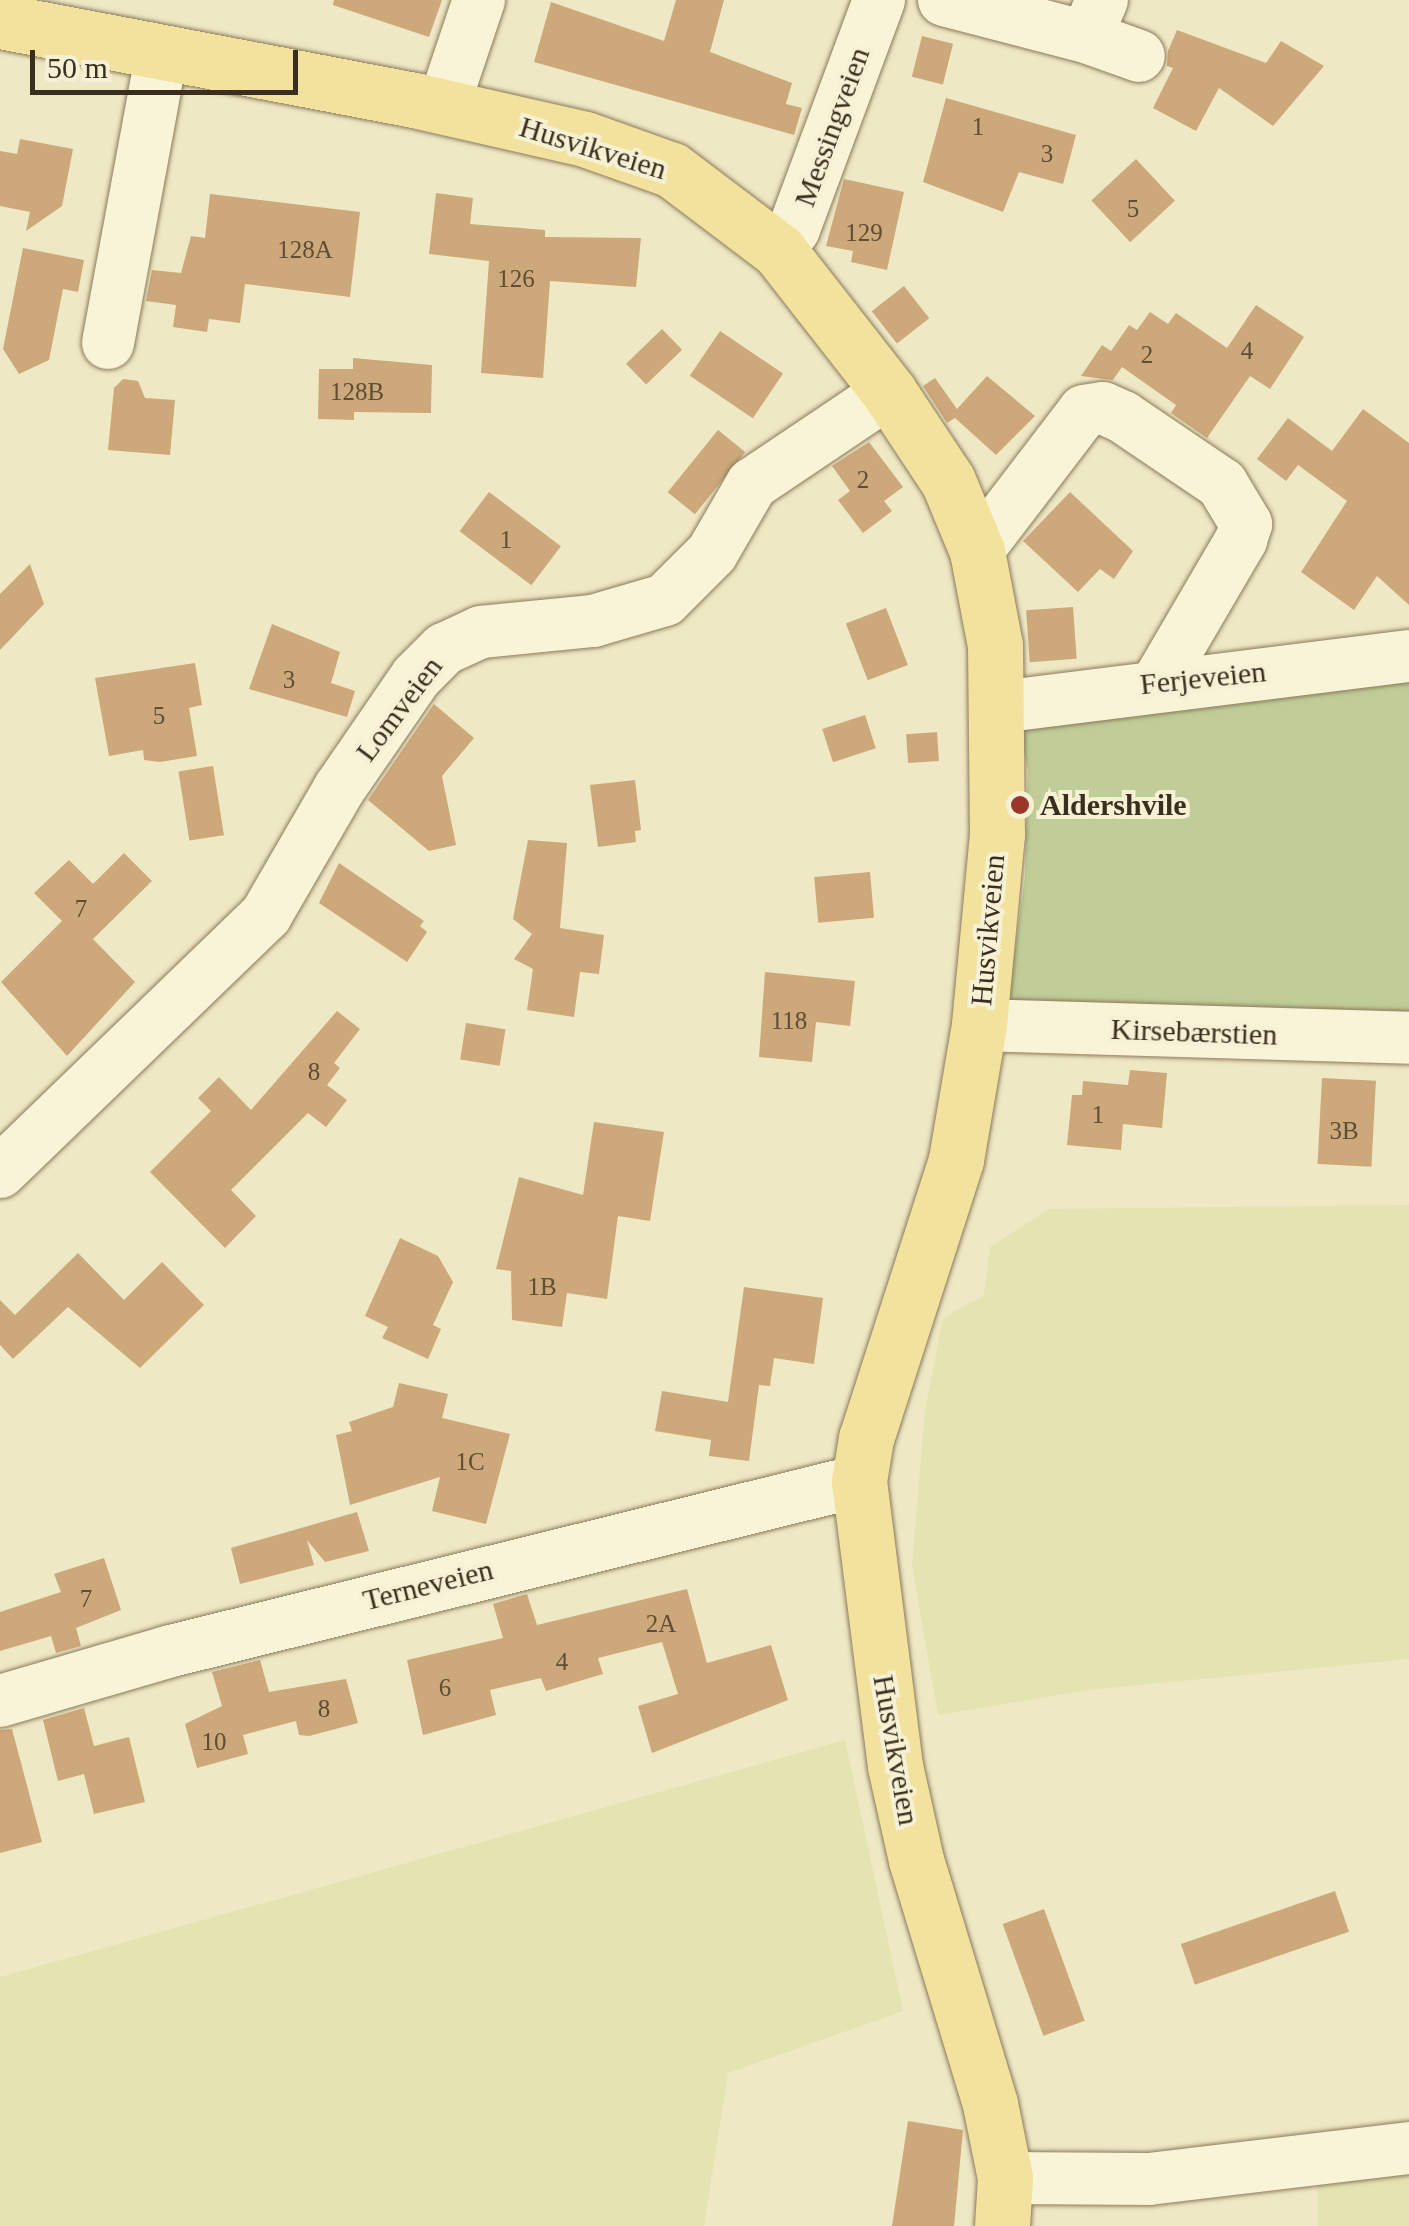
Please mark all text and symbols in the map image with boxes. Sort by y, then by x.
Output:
scale bar [35,30,302,92]
street label: Messingveien [787,43,877,211]
text: 50 m [47,51,108,84]
street label: Husvikveien [515,109,671,187]
house number: 1 [972,112,984,142]
house number: 3 [1041,139,1053,169]
house number: 5 [1127,194,1139,224]
house number: 129 [845,218,883,248]
house number: 128A [277,235,333,265]
house number: 126 [497,264,535,294]
house number: 4 [1241,336,1253,366]
house number: 2 [1141,340,1153,370]
house number: 128B [330,377,384,407]
house number: 2 [857,465,869,495]
house number: 1 [500,525,512,555]
street label: Lomveien [348,650,450,768]
street label: Ferjeveien [1138,653,1268,703]
house number: 3 [283,665,295,695]
house number: 5 [153,701,165,731]
place label: Aldershvile [1040,787,1187,823]
marker: Aldershvile [1009,794,1031,816]
street label: Husvikveien [963,853,1013,1007]
house number: 7 [75,894,87,924]
house number: 118 [771,1006,807,1036]
street label: Kirsebærstien [1110,1011,1278,1053]
house number: 8 [308,1057,320,1087]
house number: 1 [1092,1100,1104,1130]
house number: 3B [1329,1116,1359,1146]
house number: 1B [527,1272,557,1302]
house number: 1C [455,1447,485,1477]
street label: Terneveien [359,1551,497,1619]
house number: 7 [80,1584,92,1614]
house number: 2A [646,1609,676,1639]
house number: 4 [556,1647,568,1677]
street label: Husvikveien [865,1672,927,1828]
house number: 6 [439,1673,451,1703]
house number: 8 [318,1694,330,1724]
house number: 10 [202,1727,226,1757]

